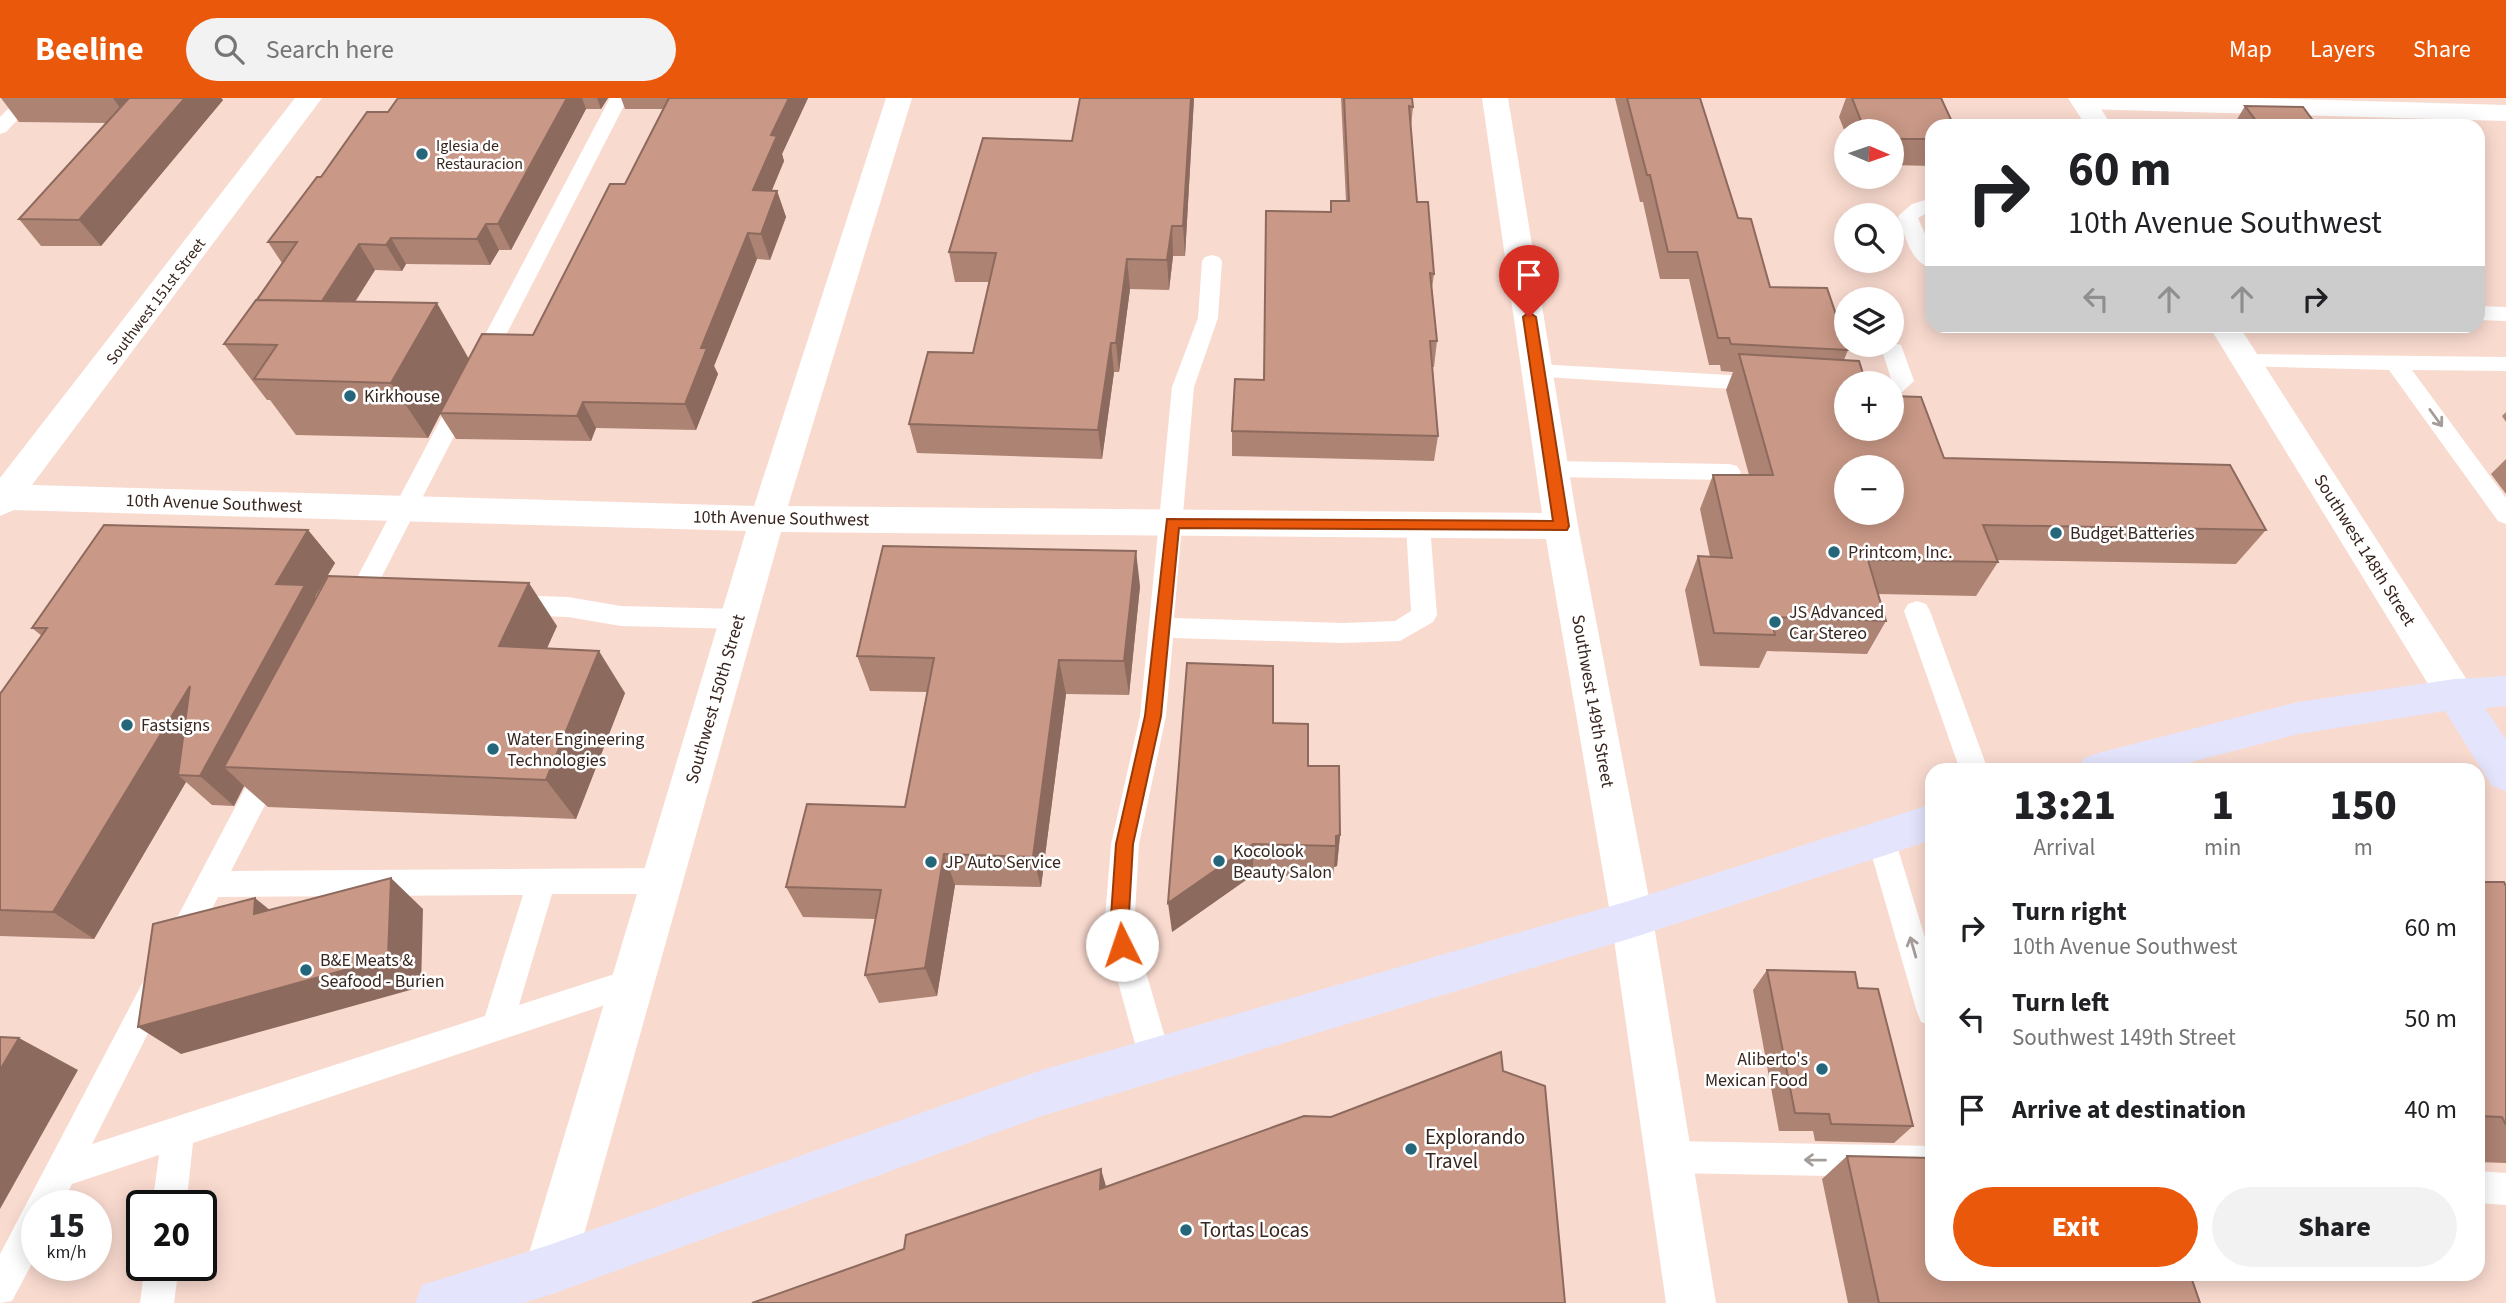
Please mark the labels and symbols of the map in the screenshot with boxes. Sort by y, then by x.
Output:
north arrow [1834,119,1904,189]
place label: Iglesia de Restauracion [436,135,523,175]
marker: Iglesia de Restauracion [414,146,430,162]
street label: Southwest 151st Street [101,233,211,369]
pin [1499,245,1559,317]
place label: Kirkhouse [364,384,440,409]
marker: Kirkhouse [342,388,358,404]
one-way arrow [2428,408,2443,427]
street label: Southwest 148th Street [2308,469,2422,631]
street label: 10th Avenue Southwest [125,488,303,519]
street label: 10th Avenue Southwest [693,504,869,533]
place label: Budget Batteries [2070,521,2195,546]
marker: Budget Batteries [2048,525,2064,541]
place label: Printcom, Inc. [1848,540,1952,565]
marker: Printcom, Inc. [1826,544,1842,560]
place label: JS Advanced Car Stereo [1789,600,1884,646]
street label: Southwest 150th Street [679,612,752,787]
street label: Southwest 149th Street [1565,613,1620,789]
marker: JS Advanced Car Stereo [1767,614,1783,630]
place label: Fastsigns [141,713,210,738]
marker: Fastsigns [119,717,135,733]
place label: Water Engineering Technologies [507,727,644,773]
marker: Water Engineering Technologies [485,741,501,757]
place label: Kocolook Beauty Salon [1233,839,1332,885]
place label: JP Auto Service [945,850,1061,875]
marker: Kocolook Beauty Salon [1211,853,1227,869]
marker: JP Auto Service [923,854,939,870]
position arrow [1085,908,1159,982]
one-way arrow [1906,936,1919,958]
place label: B&E Meats & Seafood - Burien [320,948,445,994]
marker: B&E Meats & Seafood - Burien [298,962,314,978]
place label: Aliberto's Mexican Food [1705,1047,1808,1093]
marker: Aliberto's Mexican Food [1814,1061,1830,1077]
place label: Explorando Travel [1425,1122,1525,1176]
marker: Explorando Travel [1403,1141,1419,1157]
one-way arrow [1804,1153,1827,1166]
speed limit sign: 20 [126,1190,217,1281]
place label: Tortas Locas [1200,1215,1309,1245]
marker: Tortas Locas [1178,1222,1194,1238]

